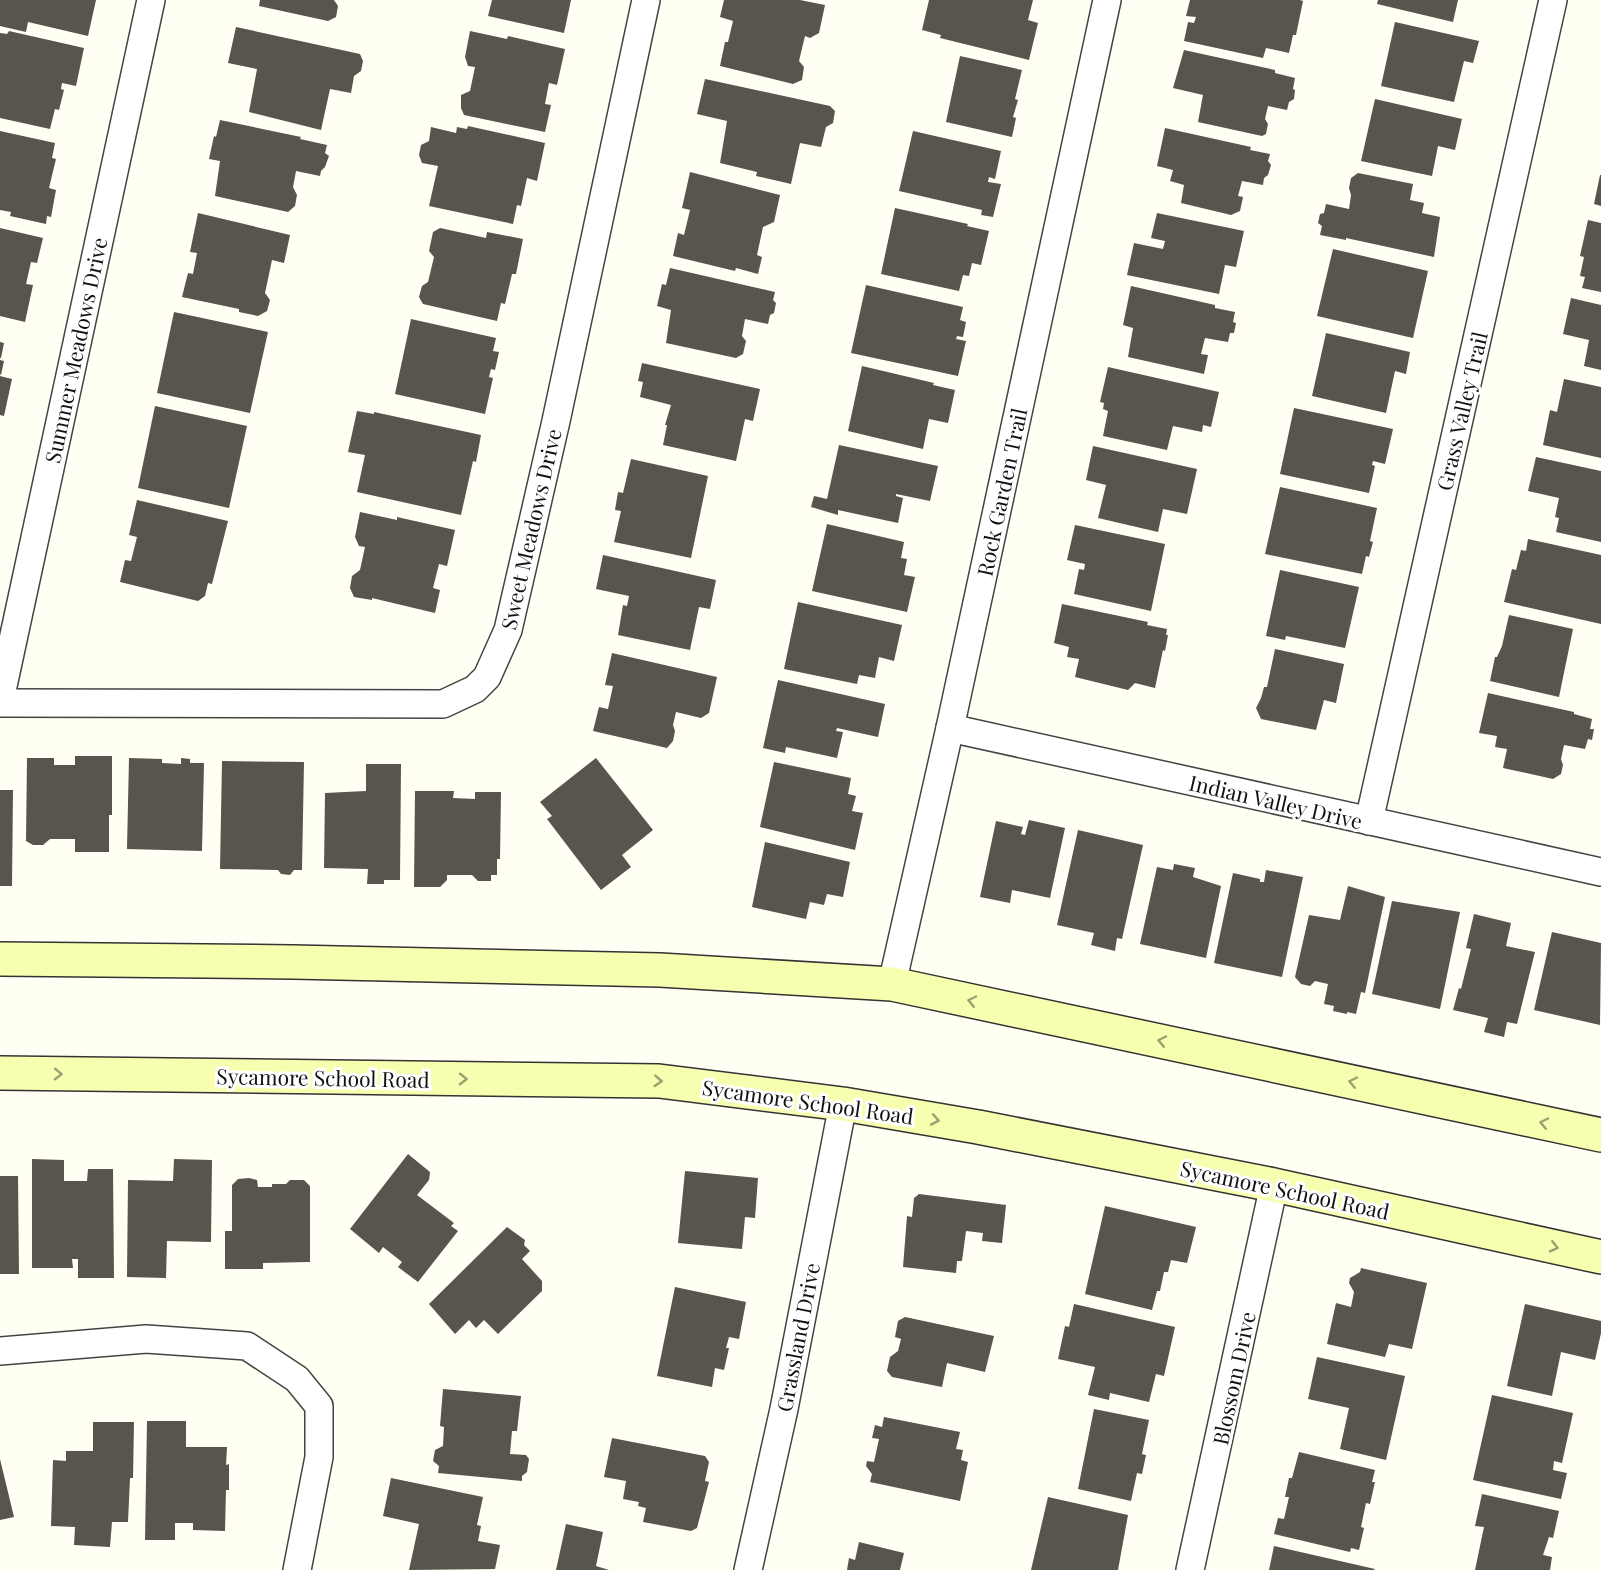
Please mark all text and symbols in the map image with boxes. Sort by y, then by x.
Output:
street label: Summer Meadows Drive [37,235,113,465]
street label: Grass Valley Trail [1429,329,1493,493]
street label: Rock Garden Trail [970,405,1032,579]
street label: Sweet Meadows Drive [493,426,567,632]
street label: Indian Valley Drive [1187,767,1365,835]
one-way arrow [967,995,977,1008]
one-way arrow [1158,1036,1168,1049]
street label: Sycamore School Road [216,1061,430,1093]
one-way arrow [54,1068,63,1080]
street label: Sycamore School Road [701,1072,915,1130]
one-way arrow [459,1073,468,1085]
one-way arrow [654,1075,663,1088]
one-way arrow [1348,1076,1358,1089]
one-way arrow [930,1113,939,1125]
one-way arrow [1539,1117,1549,1130]
street label: Sycamore School Road [1178,1153,1392,1225]
one-way arrow [1549,1240,1559,1253]
street label: Grassland Drive [769,1260,825,1414]
street label: Blossom Drive [1205,1309,1261,1447]

